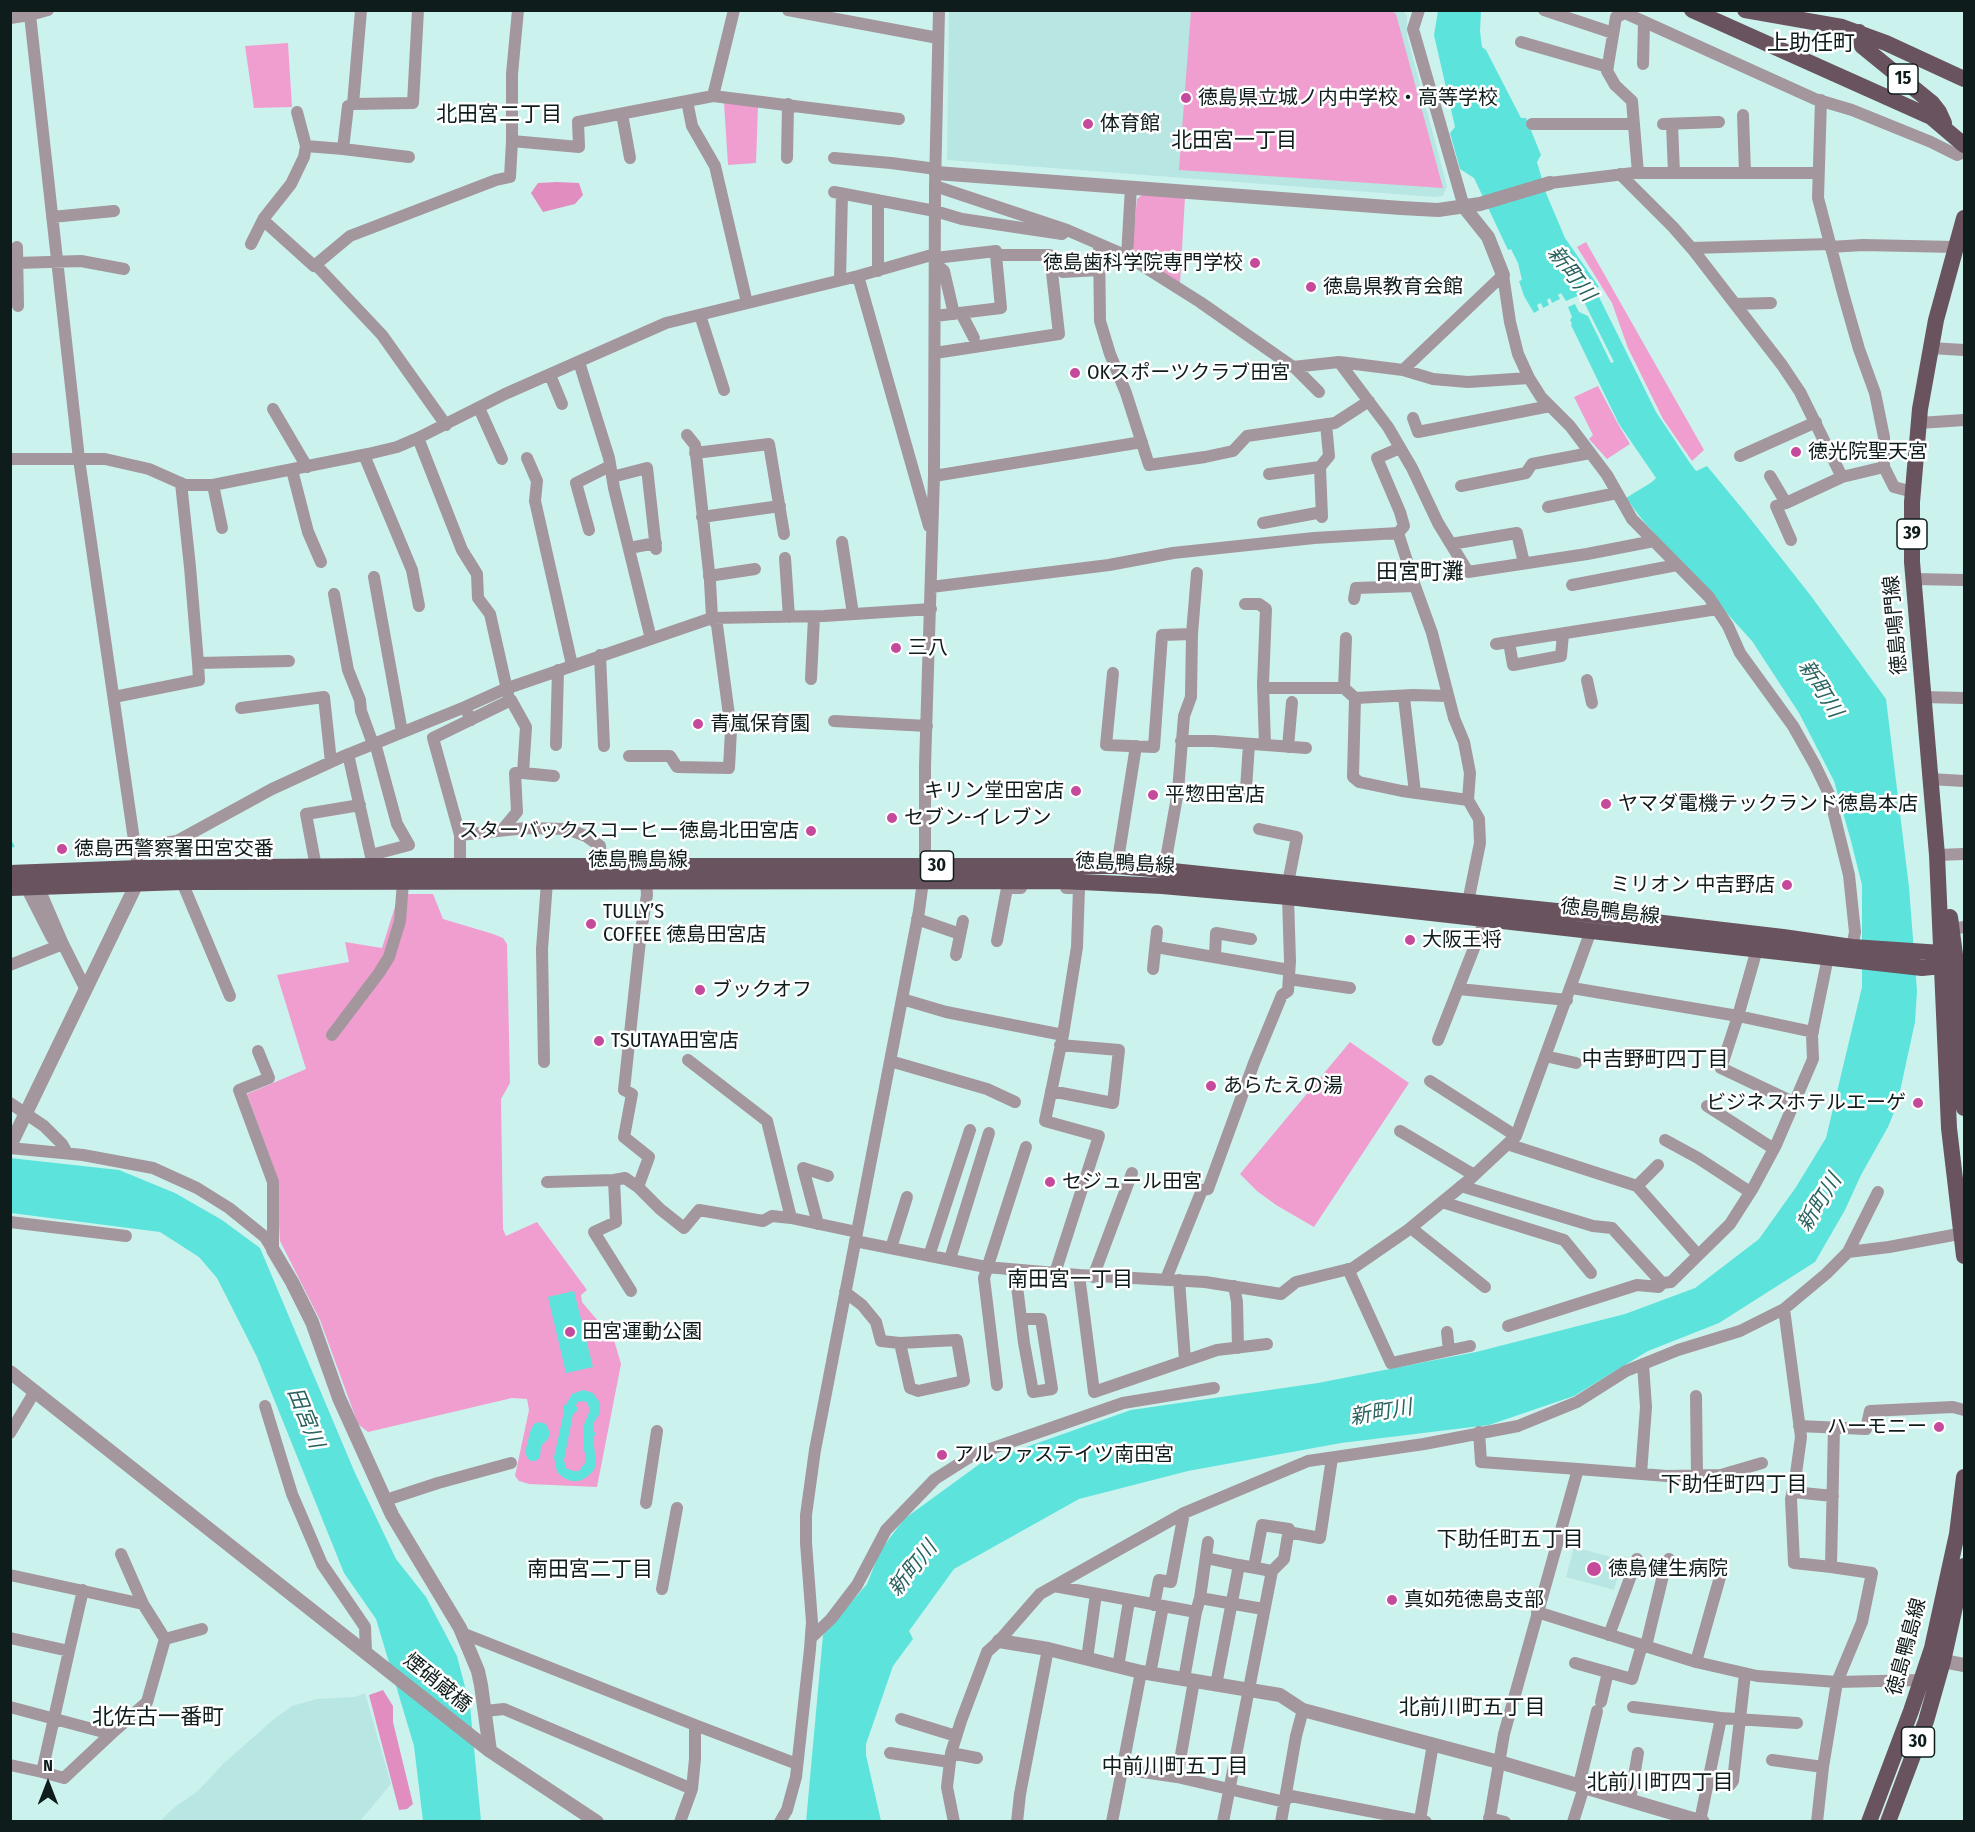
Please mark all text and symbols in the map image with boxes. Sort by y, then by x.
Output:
district label: 上助任町 [1767,31,1855,57]
road number: 15 [1888,64,1918,94]
place label: 徳島県立城ノ内中学校・高等学校 [1198,86,1498,110]
marker: 徳島県立城ノ内中学校・高等学校 [1179,91,1193,105]
district label: 北田宮二丁目 [436,102,562,128]
place label: 体育館 [1100,112,1160,136]
marker: 体育館 [1081,117,1095,131]
district label: 北田宮一丁目 [1171,128,1297,154]
water label: 新町川 [1542,241,1600,307]
place label: 徳島歯科学院専門学校 [1043,251,1243,275]
marker: 徳島歯科学院専門学校 [1248,256,1262,270]
place label: 徳島県教育会館 [1323,275,1463,299]
marker: 徳島県教育会館 [1304,280,1318,294]
place label: OKスポーツクラブ田宮 [1087,361,1290,385]
marker: OKスポーツクラブ田宮 [1068,366,1082,380]
place label: 徳光院聖天宮 [1808,440,1928,464]
marker: 徳光院聖天宮 [1789,445,1803,459]
road number: 39 [1897,519,1927,549]
district label: 田宮町灘 [1376,560,1464,586]
street label: 徳島鳴門線 [1880,574,1912,676]
place label: 三八 [908,636,948,660]
marker: 三八 [889,641,903,655]
water label: 新町川 [1793,656,1847,722]
place label: 青嵐保育園 [710,712,810,736]
marker: 青嵐保育園 [691,717,705,731]
place label: キリン堂田宮店 [924,779,1064,803]
place label: 平惣田宮店 [1165,783,1265,807]
marker: キリン堂田宮店 [1069,784,1083,798]
marker: 平惣田宮店 [1146,788,1160,802]
place label: ヤマダ電機テックランド徳島本店 [1618,792,1918,816]
marker: ヤマダ電機テックランド徳島本店 [1599,797,1613,811]
place label: セブン-イレブン [904,806,1051,830]
marker: セブン-イレブン [885,811,899,825]
place label: スターバックスコーヒー徳島北田宮店 [459,819,799,843]
marker: スターバックスコーヒー徳島北田宮店 [804,824,818,838]
place label: 徳島西警察署田宮交番 [74,837,274,861]
marker: 徳島西警察署田宮交番 [55,842,69,856]
street label: 徳島鴨島線 [588,848,688,872]
street label: 徳島鴨島線 [1074,849,1176,879]
road number: 30 [920,851,954,881]
place label: ミリオン 中吉野店 [1610,873,1775,897]
marker: ミリオン 中吉野店 [1780,878,1794,892]
street label: 徳島鴨島線 [1559,895,1661,929]
place label: TULLY’S COFFEE 徳島田宮店 [603,900,766,947]
marker: TULLY’S COFFEE 徳島田宮店 [584,917,598,931]
place label: 大阪王将 [1422,928,1502,952]
marker: 大阪王将 [1403,933,1417,947]
place label: ブックオフ [712,978,812,1002]
marker: ブックオフ [693,983,707,997]
place label: TSUTAYA田宮店 [611,1029,739,1053]
marker: TSUTAYA田宮店 [592,1034,606,1048]
district label: 中吉野町四丁目 [1582,1047,1728,1073]
place label: あらたえの湯 [1223,1074,1343,1098]
marker: あらたえの湯 [1204,1079,1218,1093]
place label: ビジネスホテルエーゲ [1706,1091,1906,1115]
marker: ビジネスホテルエーゲ [1911,1096,1925,1110]
place label: セジュール田宮 [1062,1170,1202,1194]
water label: 新町川 [1793,1170,1847,1236]
marker: セジュール田宮 [1043,1175,1057,1189]
district label: 南田宮一丁目 [1007,1267,1133,1293]
place label: 田宮運動公園 [582,1320,702,1344]
marker: 田宮運動公園 [563,1325,577,1339]
water label: 田宮川 [282,1384,328,1452]
water label: 新町川 [1348,1395,1414,1431]
place label: ハーモニー [1827,1415,1927,1439]
marker: ハーモニー [1932,1420,1946,1434]
place label: アルファステイツ南田宮 [954,1443,1174,1467]
marker: アルファステイツ南田宮 [935,1448,949,1462]
district label: 下助任町四丁目 [1661,1472,1807,1498]
district label: 下助任町五丁目 [1437,1527,1583,1553]
water label: 新町川 [883,1537,943,1601]
district label: 南田宮二丁目 [527,1557,653,1583]
place label: 徳島健生病院 [1608,1557,1728,1581]
marker: 徳島健生病院 [1585,1560,1603,1578]
place label: 真如苑徳島支部 [1404,1588,1544,1612]
marker: 真如苑徳島支部 [1385,1593,1399,1607]
street label: 徳島鴨島線 [1882,1596,1932,1698]
street label: 煙硝蔵橋 [398,1649,476,1717]
district label: 北前川町五丁目 [1399,1695,1545,1721]
district label: 北佐古一番町 [92,1705,224,1731]
road number: 30 [1902,1727,1934,1757]
north arrow [18,1754,78,1814]
district label: 中前川町五丁目 [1102,1754,1248,1780]
text: N [43,1756,53,1775]
district label: 北前川町四丁目 [1587,1770,1733,1796]

